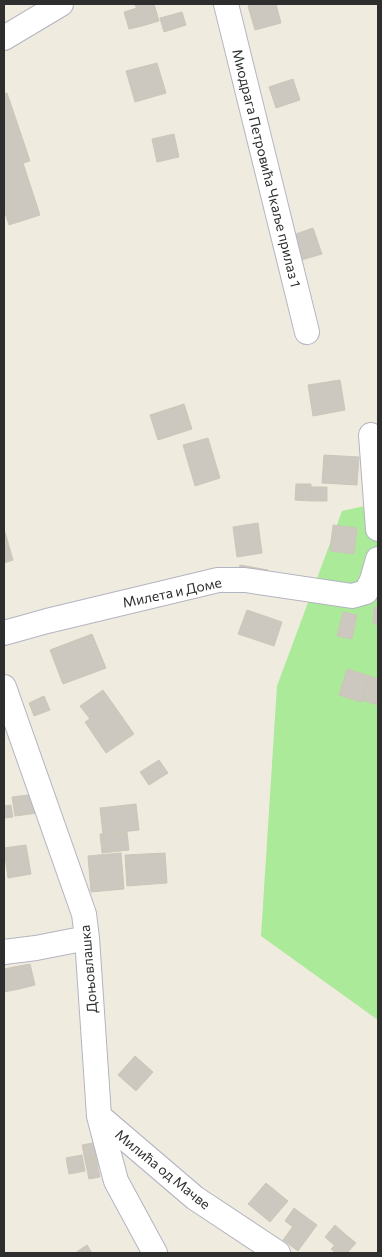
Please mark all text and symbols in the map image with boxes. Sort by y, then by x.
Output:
street label: Миодрага Петровића Чкаље прилаз 1 [229,47,305,289]
street label: Милета и Доме [121,573,223,611]
street label: Доњовлашка [76,924,100,1014]
street label: Милића од Мачве [112,1125,214,1213]

